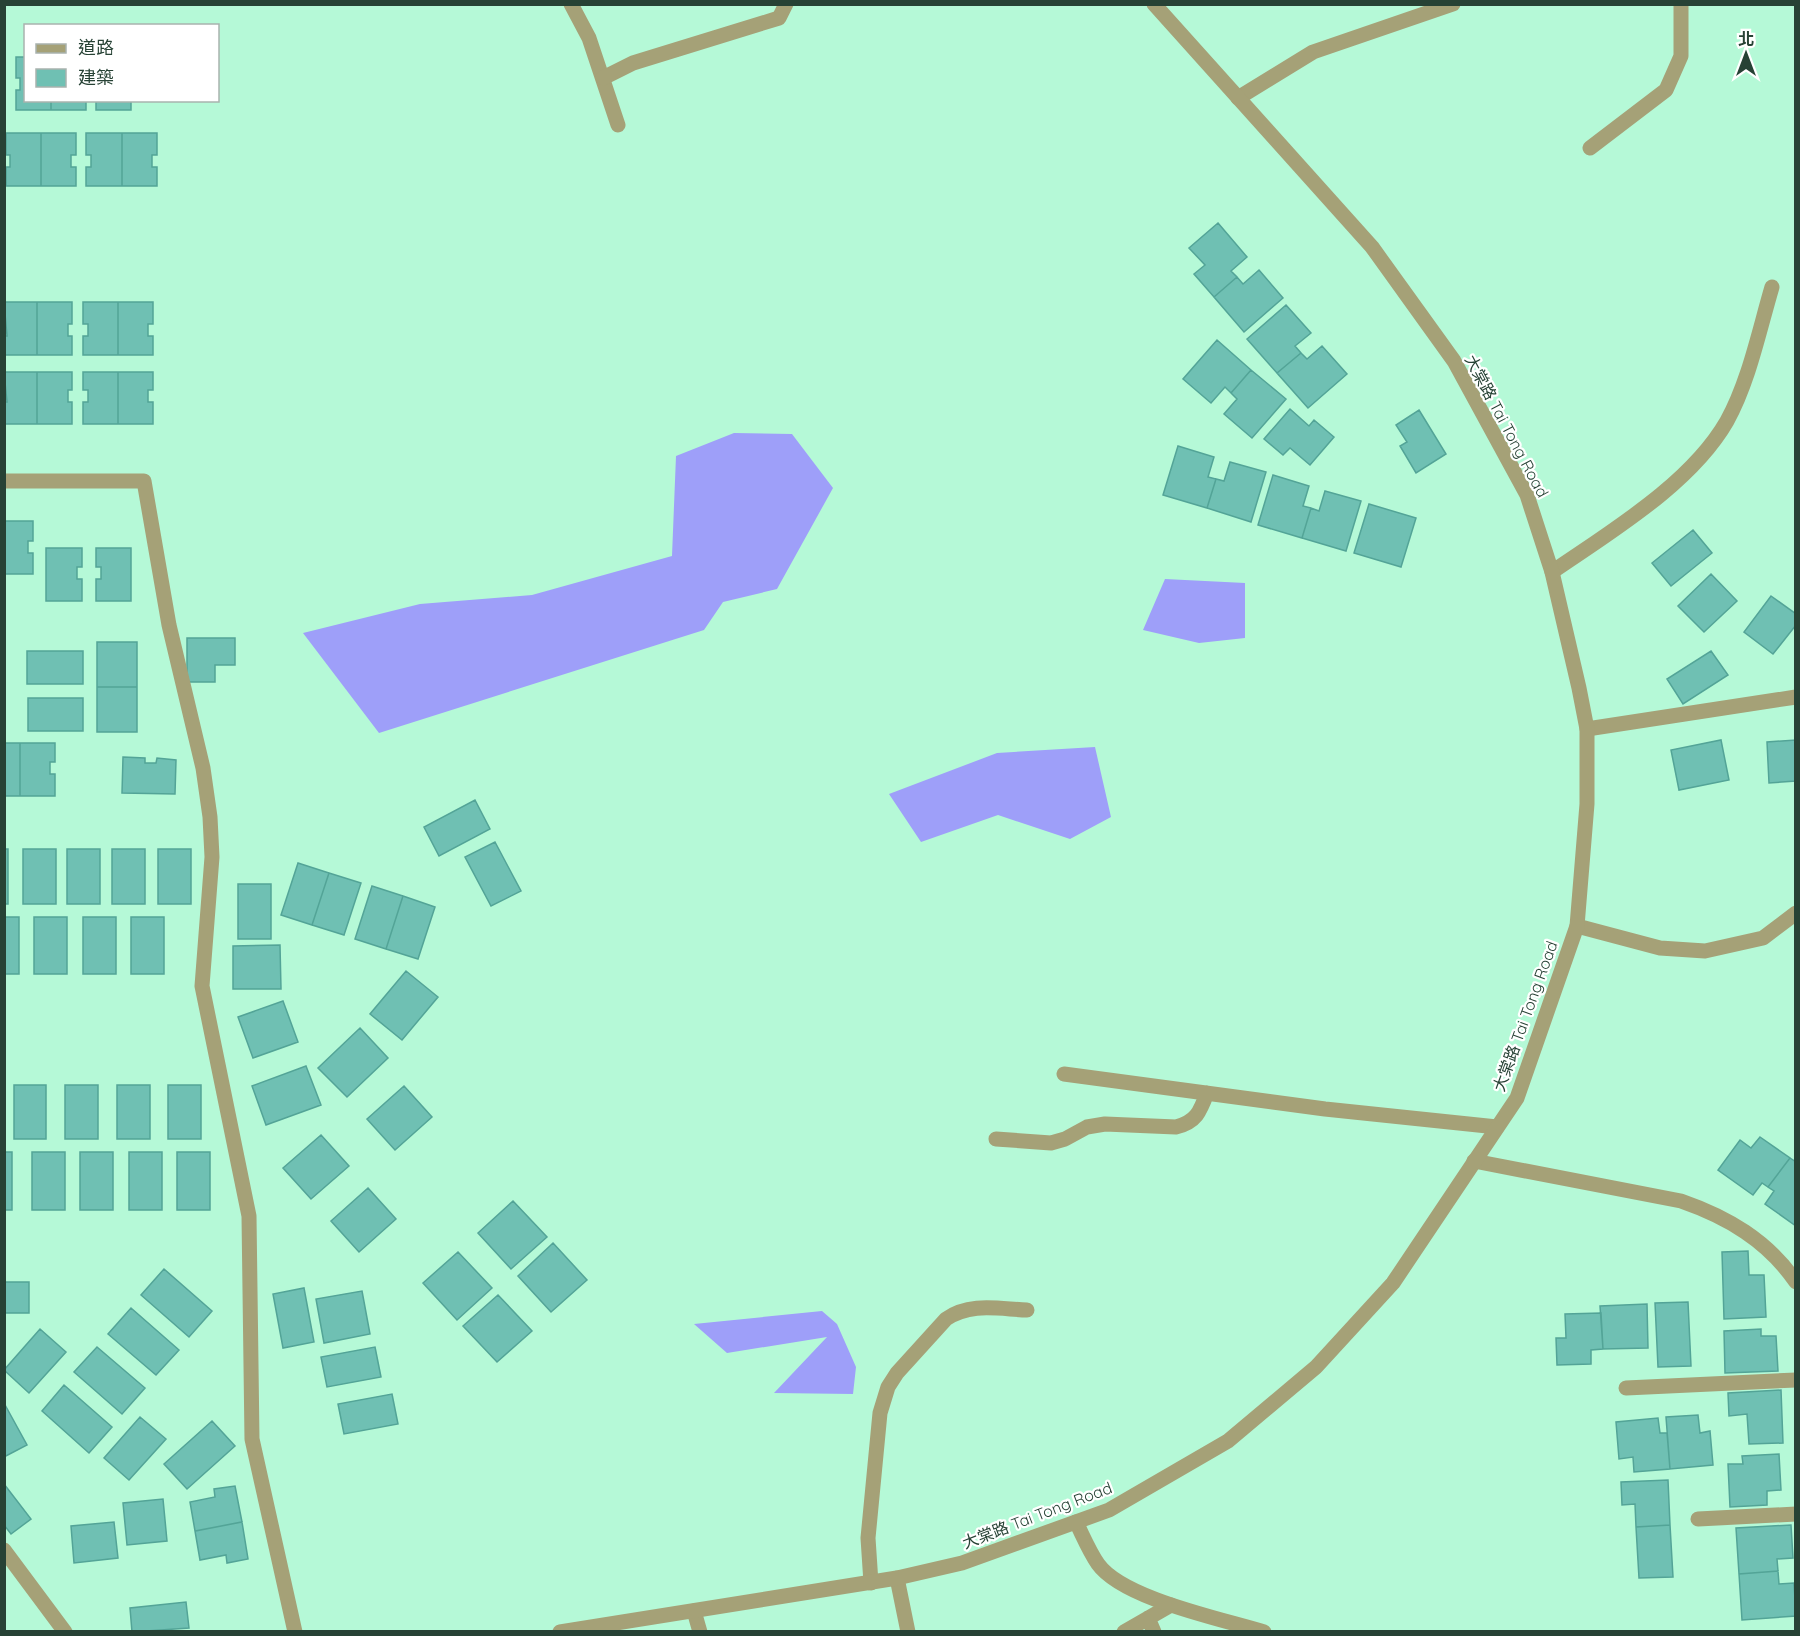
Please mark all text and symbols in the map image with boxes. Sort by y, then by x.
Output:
legend [24,24,219,102]
north arrow [1716,24,1776,84]
text: 北 [1738,29,1754,49]
text: 道路 [78,36,114,59]
text: 建築 [78,66,114,89]
street label: 大棠路 Tai Tong Road [1461,351,1553,501]
street label: 大棠路 Tai Tong Road [1488,938,1562,1094]
street label: 大棠路 Tai Tong Road [959,1477,1115,1553]

